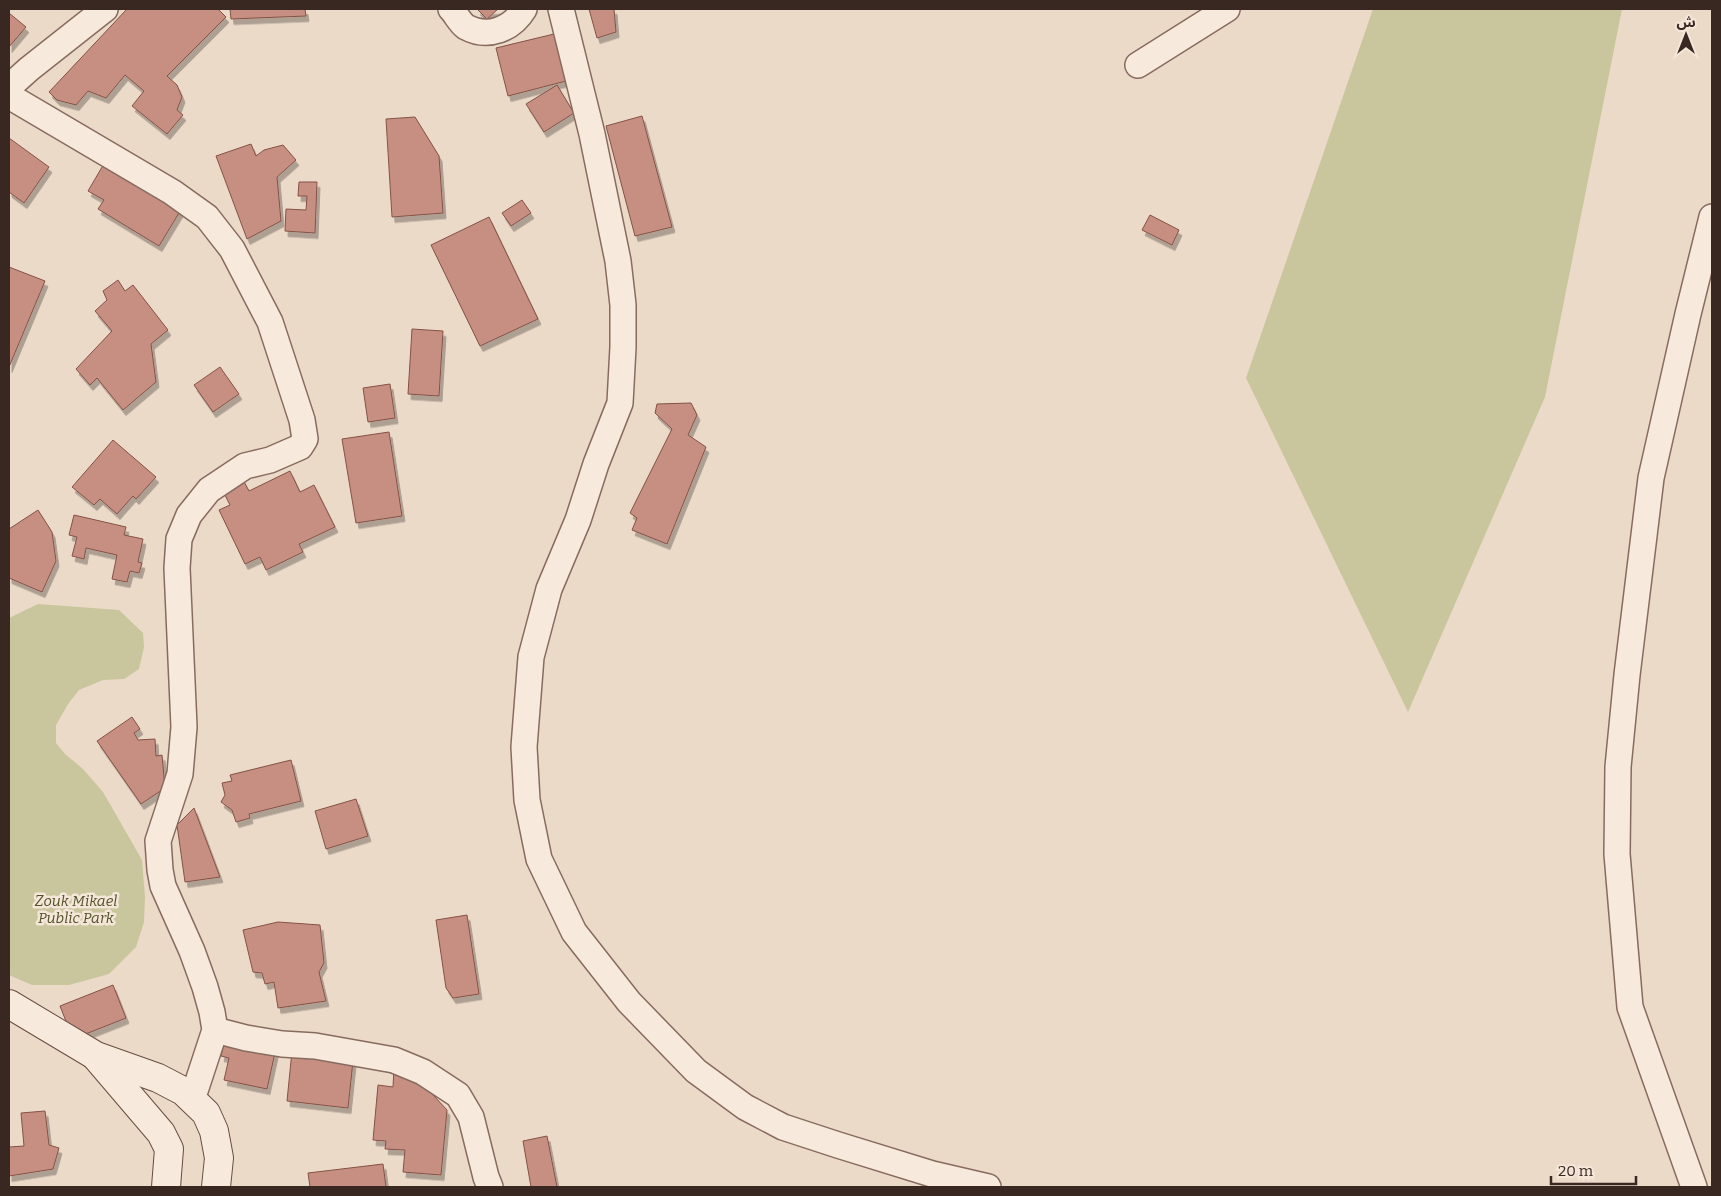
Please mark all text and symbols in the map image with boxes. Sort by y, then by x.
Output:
north arrow [1661,10,1711,60]
text: ش [1676,14,1696,31]
park label: Zouk Mikael Public Park [35,892,117,927]
scale bar [1551,1154,1636,1186]
text: 20 m [1558,1162,1594,1180]

